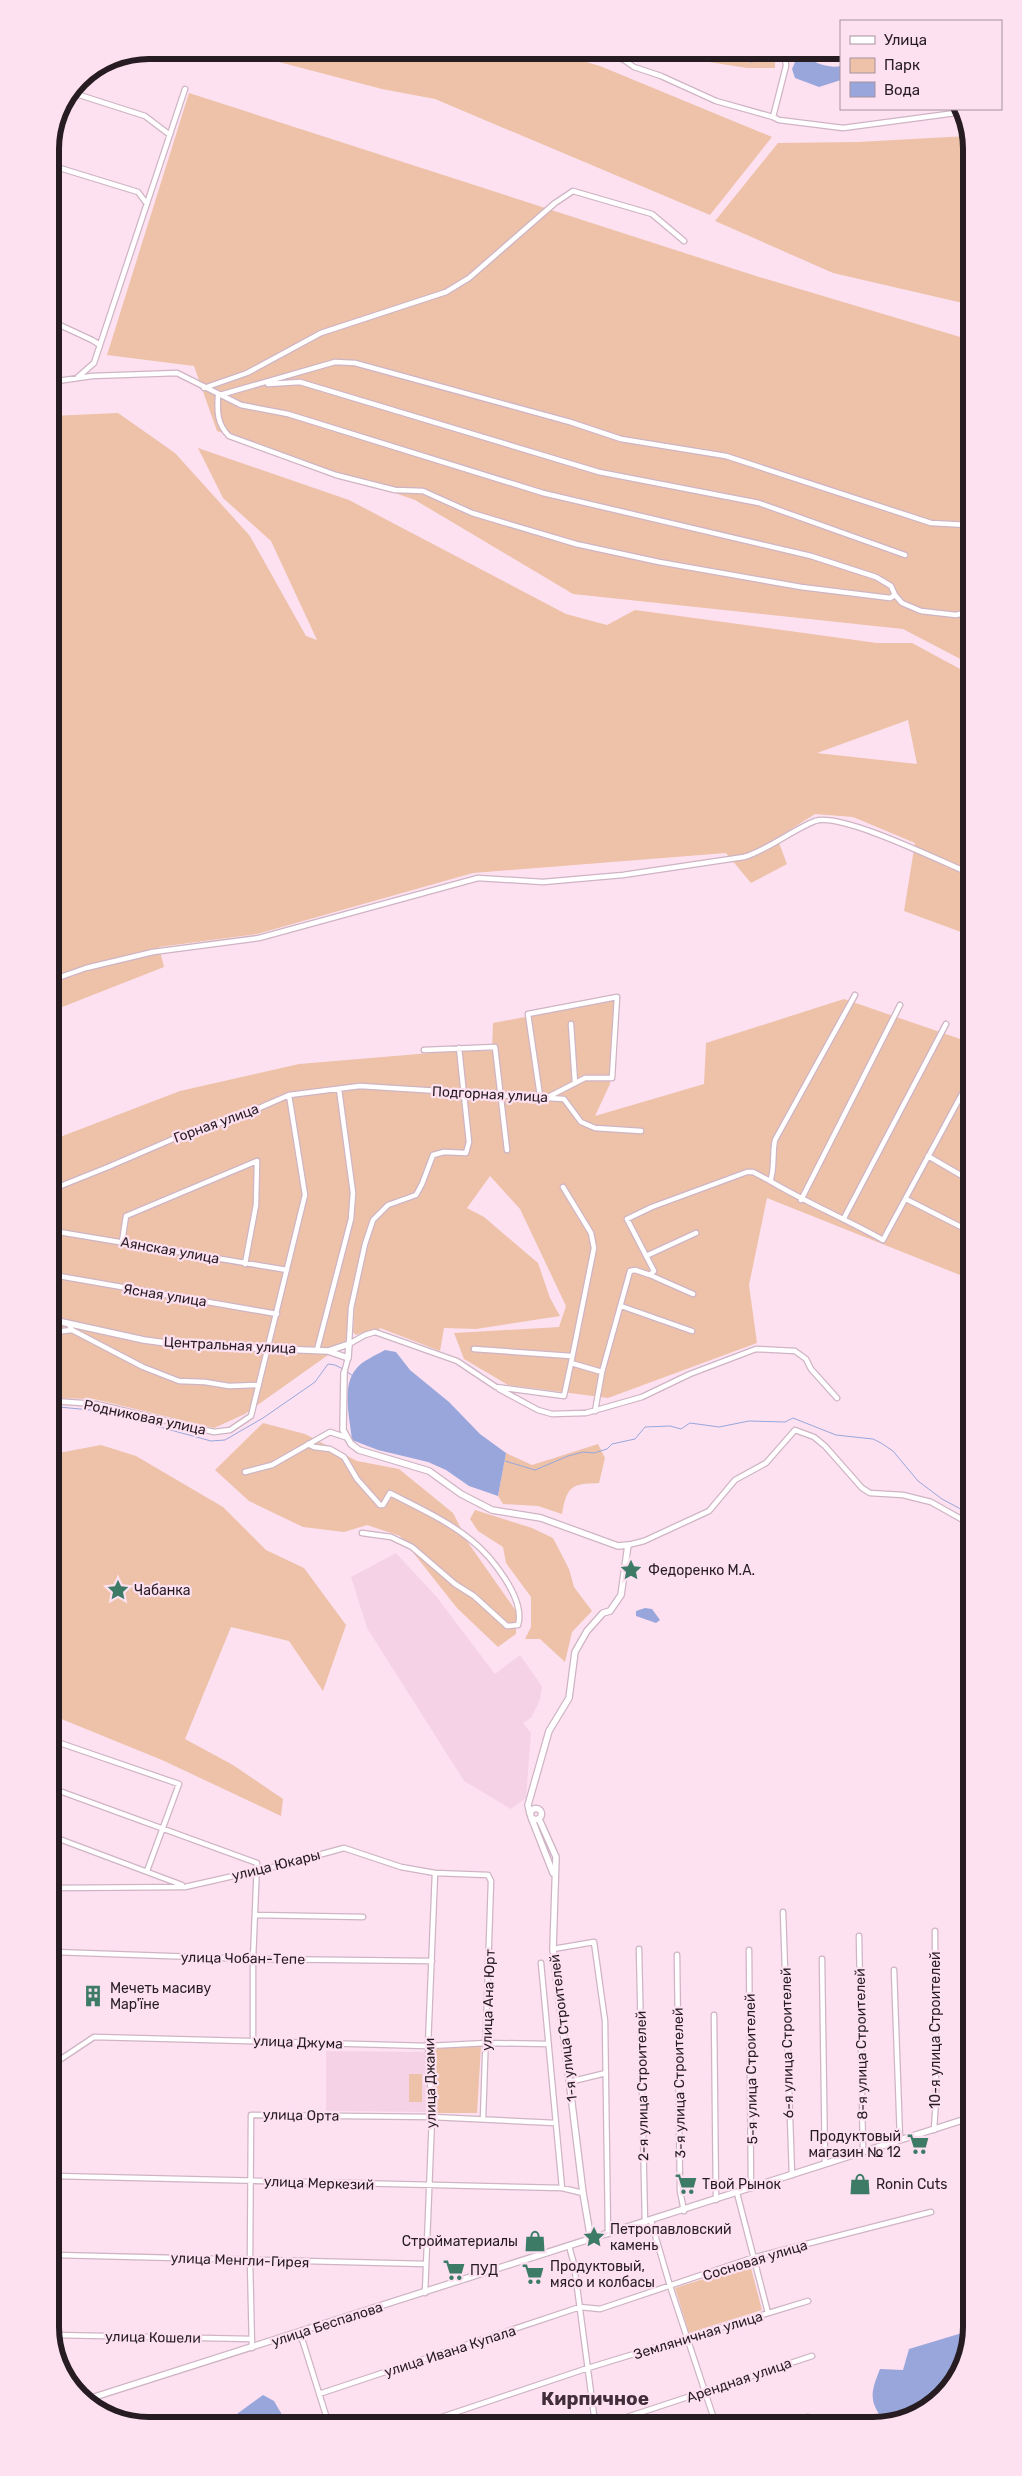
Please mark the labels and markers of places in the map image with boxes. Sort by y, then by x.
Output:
place icon: Федоренко М.А. [618,1557,644,1583]
place label: Федоренко М.А. [648,1562,755,1579]
place icon: Чабанка [105,1577,131,1603]
place label: Чабанка [134,1582,191,1599]
place label: Мечеть масиву Мар'їне [110,1980,211,2013]
building icon: Мечеть масиву Мар'їне [80,1983,106,2009]
place label: Продуктовый магазин № 12 [808,2128,901,2161]
supermarket icon: Продуктовый магазин № 12 [905,2131,931,2157]
supermarket icon: Твой Рынок [673,2171,699,2197]
shop icon: Ronin Cuts [847,2171,873,2197]
place label: Твой Рынок [702,2176,781,2193]
place label: Ronin Cuts [876,2176,947,2193]
place label: Петропавловский камень [610,2221,732,2254]
place icon: Петропавловский камень [581,2224,607,2250]
shop icon: Стройматериалы [522,2228,548,2254]
place label: Стройматериалы [402,2233,518,2250]
supermarket icon: ПУД [441,2257,467,2283]
place label: Продуктовый, мясо и колбасы [550,2258,655,2291]
supermarket icon: Продуктовый, мясо и колбасы [520,2261,546,2287]
place label: ПУД [470,2262,498,2279]

